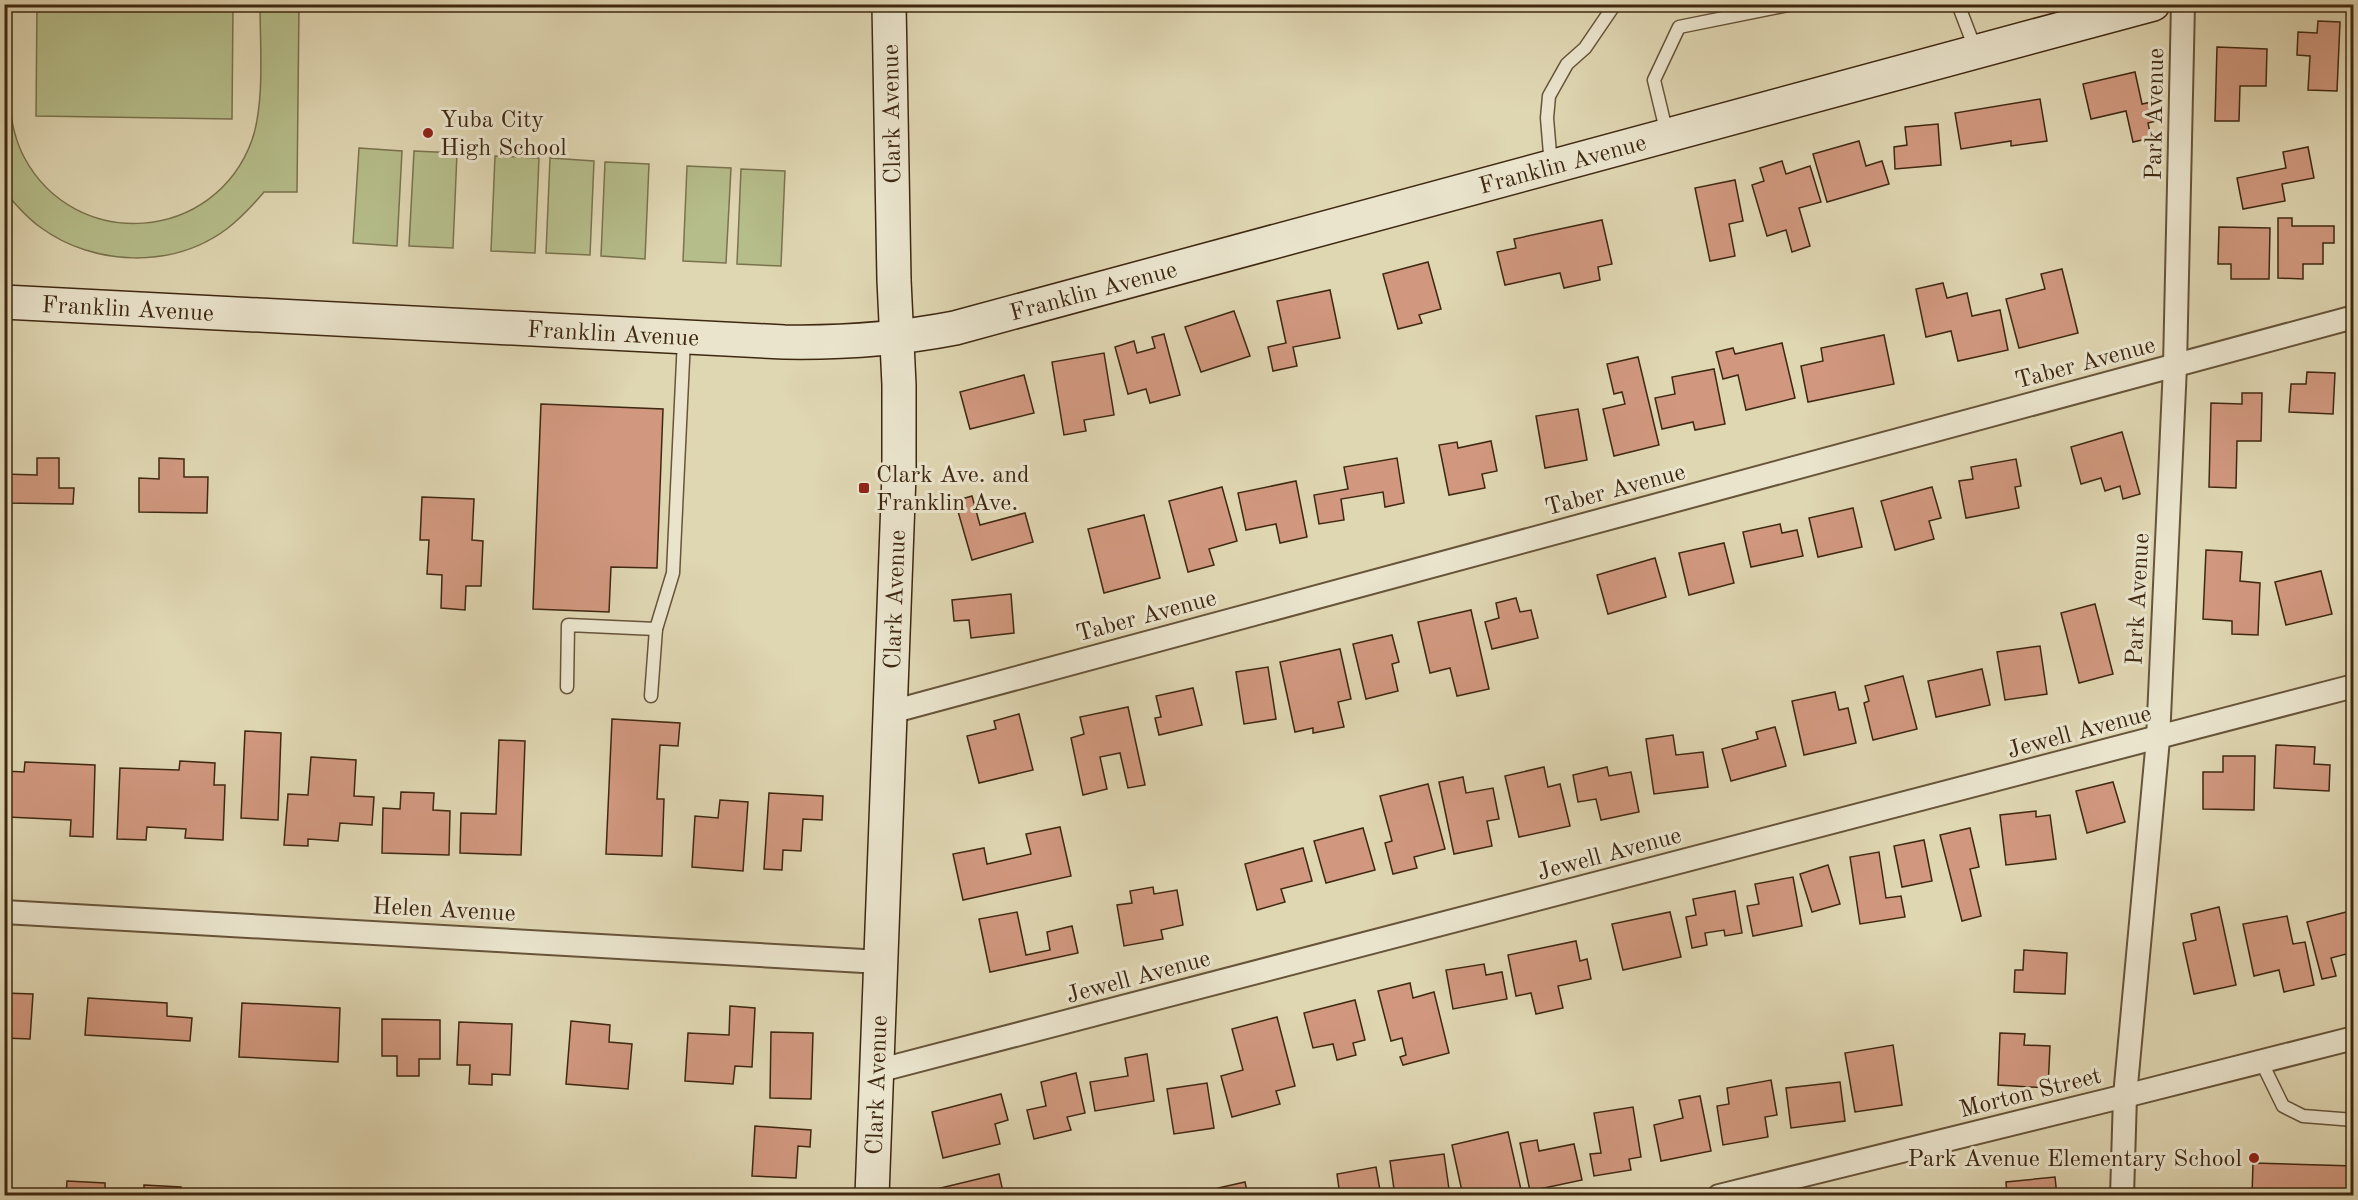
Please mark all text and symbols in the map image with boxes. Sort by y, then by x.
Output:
street label: Clark Avenue [880,44,906,184]
street label: Park Avenue [2143,48,2169,180]
place label: Yuba City High School [440,109,567,161]
marker: Yuba City High School [421,126,435,140]
street label: Franklin Avenue [1476,132,1649,200]
street label: Franklin Avenue [1007,258,1180,327]
street label: Franklin Avenue [41,294,214,327]
street label: Franklin Avenue [526,319,700,352]
street label: Taber Avenue [2013,334,2158,394]
street label: Taber Avenue [1543,461,1688,521]
place label: Clark Ave. and Franklin Ave. [876,464,1030,516]
marker: Clark Ave. and Franklin Ave. [857,481,871,495]
street label: Clark Avenue [882,529,911,670]
street label: Park Avenue [2124,532,2154,666]
street label: Taber Avenue [1074,587,1219,647]
street label: Jewell Avenue [2005,702,2154,764]
street label: Jewell Avenue [1535,824,1684,886]
street label: Helen Avenue [372,895,516,927]
street label: Jewell Avenue [1064,947,1213,1009]
street label: Clark Avenue [864,1015,893,1155]
street label: Morton Street [1957,1065,2104,1123]
place label: Park Avenue Elementary School [1908,1148,2242,1172]
marker: Park Avenue Elementary School [2247,1151,2261,1165]

